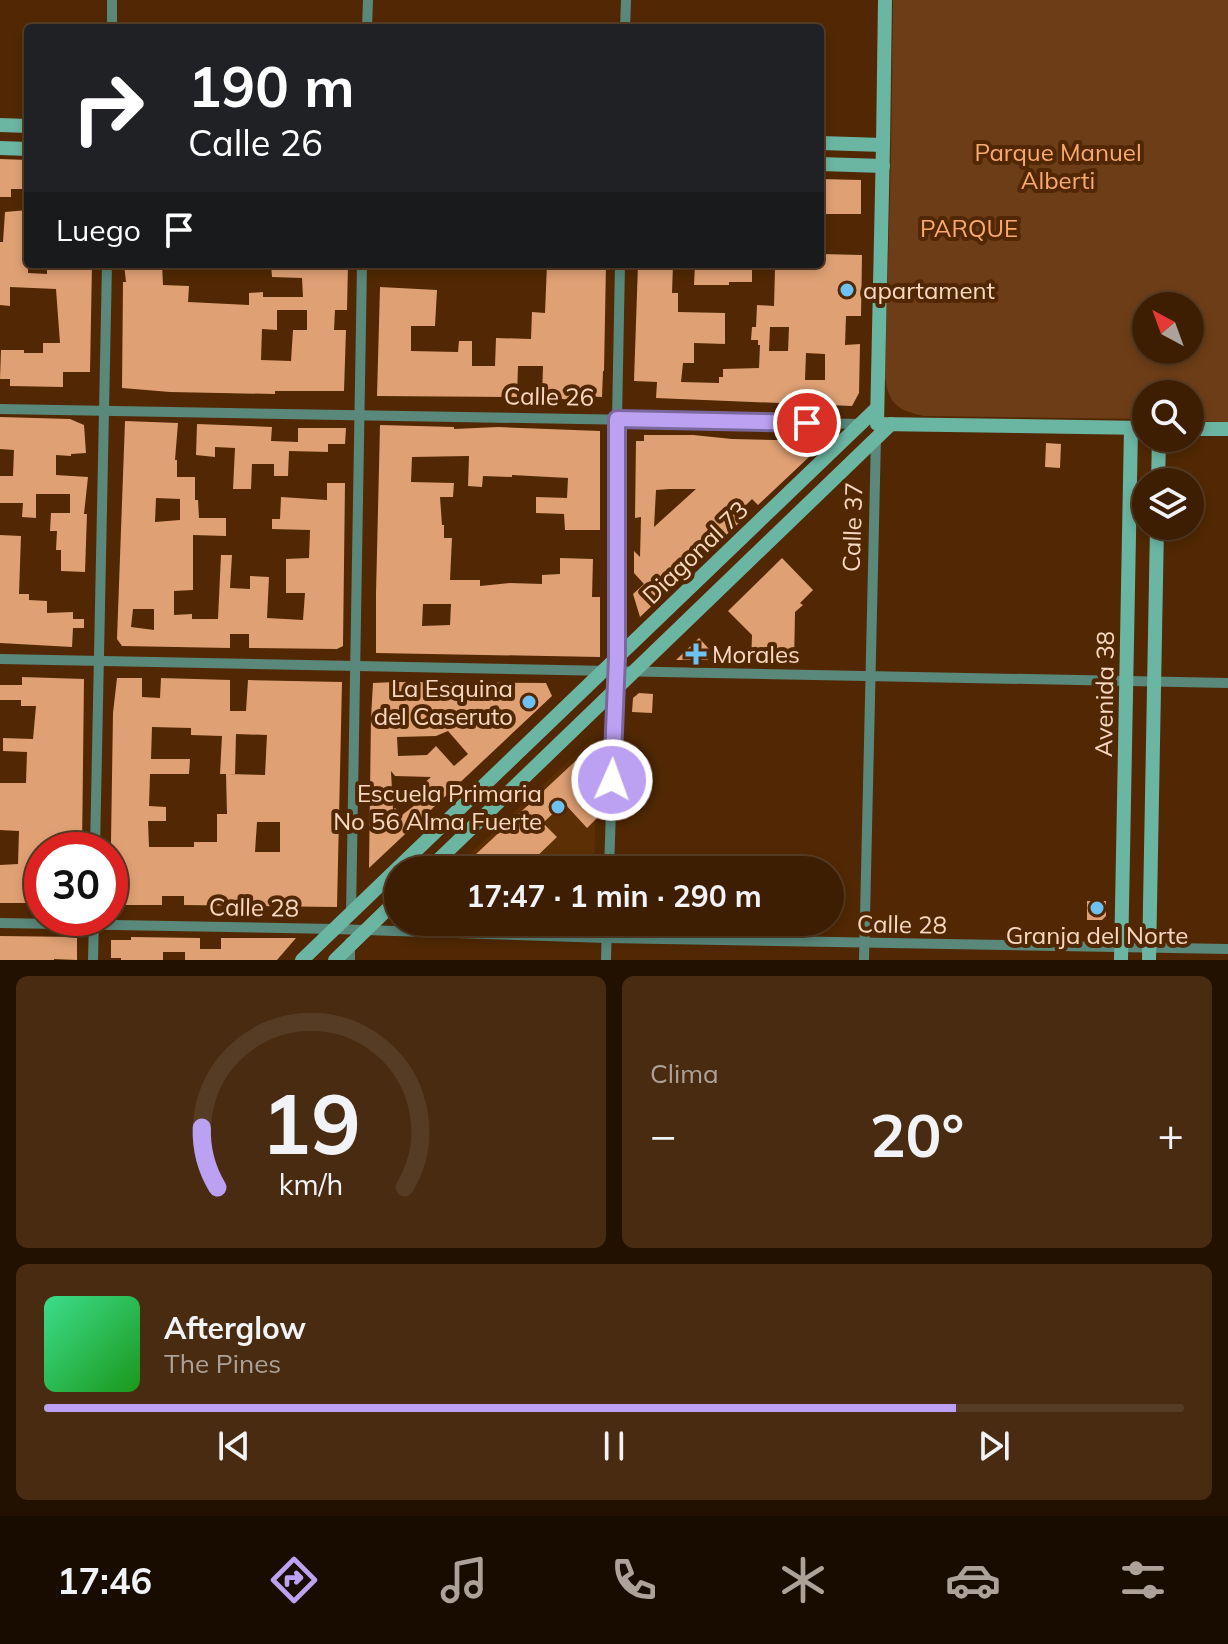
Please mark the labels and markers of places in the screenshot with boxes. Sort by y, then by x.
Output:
place label: apartament [863,275,995,305]
marker: apartament [838,281,856,299]
pin [773,389,841,457]
place label: Morales [712,639,800,669]
marker: Morales [687,645,705,663]
place label: La Esquina del Caseruto [374,673,513,731]
marker: La Esquina del Caseruto [520,693,538,711]
place label: Escuela Primaria No 56 Alma Fuerte [333,778,542,836]
marker: Escuela Primaria No 56 Alma Fuerte [549,798,567,816]
marker: Granja del Norte [1088,899,1106,917]
place label: Granja del Norte [1006,920,1188,950]

